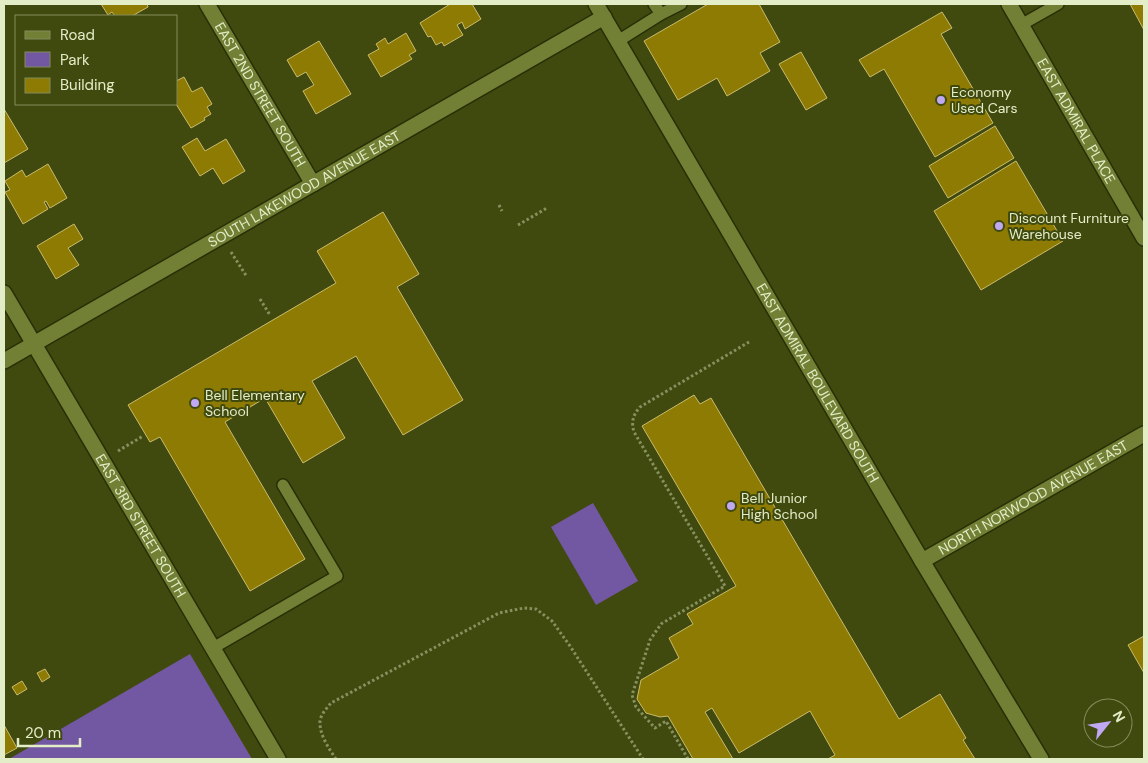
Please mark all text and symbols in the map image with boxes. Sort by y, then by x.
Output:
legend [15,15,178,105]
street label: EAST 2ND STREET SOUTH [211,19,310,170]
text: Road [60,25,95,45]
text: Park [60,50,90,70]
street label: EAST ADMIRAL PLACE [1033,55,1120,187]
text: Building [60,75,115,95]
place label: Economy Used Cars [951,83,1018,117]
marker: Economy Used Cars [935,94,947,106]
street label: SOUTH LAKEWOOD AVENUE EAST [205,127,404,251]
place label: Discount Furniture Warehouse [1009,209,1129,243]
marker: Discount Furniture Warehouse [993,220,1005,232]
street label: EAST ADMIRAL BOULEVARD SOUTH [752,280,883,486]
place label: Bell Elementary School [205,386,305,420]
marker: Bell Elementary School [189,397,201,409]
street label: NORTH NORWOOD AVENUE EAST [935,436,1131,559]
street label: EAST 3RD STREET SOUTH [92,451,190,601]
place label: Bell Junior High School [741,489,817,523]
marker: Bell Junior High School [725,500,737,512]
north arrow [1083,698,1133,748]
text: N [1109,708,1130,725]
scale bar [18,716,80,748]
text: 20 m [25,723,61,743]

